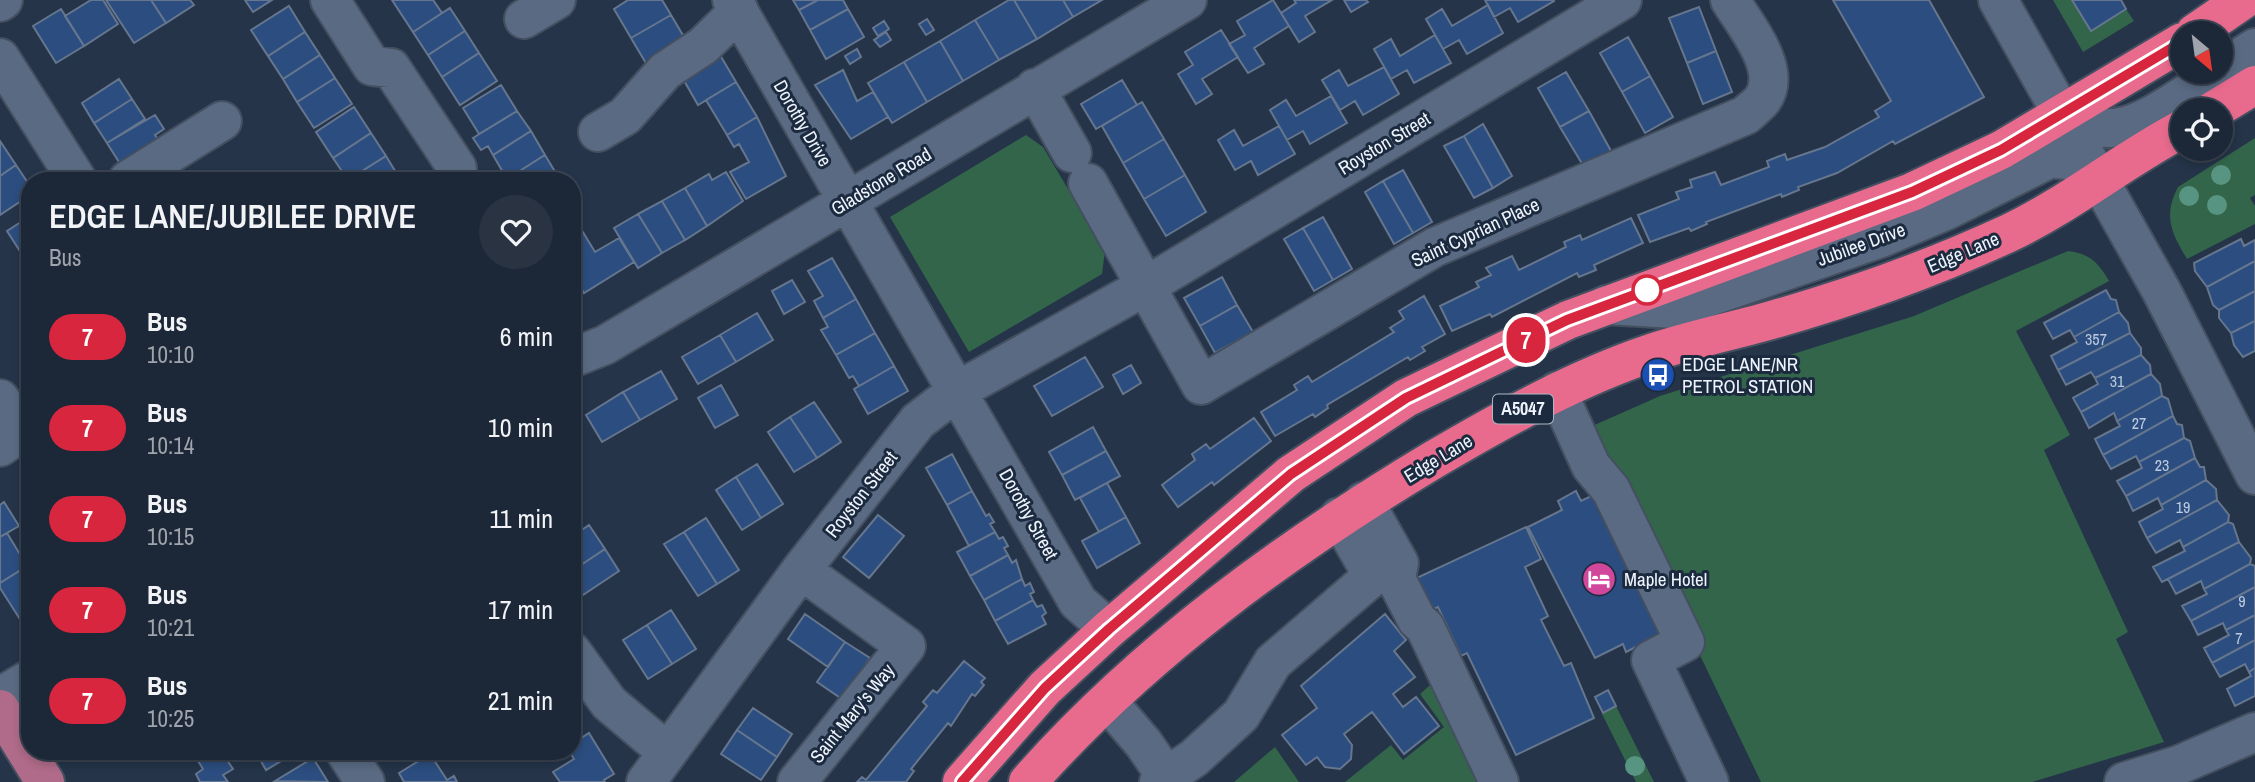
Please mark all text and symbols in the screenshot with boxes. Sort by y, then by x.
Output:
north arrow [2170,21,2233,84]
map controls [2170,21,2233,161]
street label: Dorothy Drive [768,75,838,171]
button: locate [2170,98,2233,161]
street label: Royston Street [1333,105,1435,181]
street label: Gladstone Road [826,141,936,221]
street label: Saint Cyprian Place [1407,191,1543,273]
text: EDGE LANE/JUBILEE DRIVE [49,194,416,238]
button: heart [479,195,553,269]
street label: Jubilee Drive [1813,216,1909,272]
street label: Edge Lane [1923,225,2003,279]
text: Bus [49,242,82,273]
unlabelled marker [1632,275,1662,305]
text: Bus [147,304,187,339]
line badge: 7 [1503,317,1549,363]
text: 6 min [500,319,553,354]
text: 7 [82,321,93,353]
text: 7 [1521,324,1531,356]
house number: 357 [2085,328,2107,350]
text: 10:10 [147,339,194,370]
place label: EDGE LANE/NR PETROL STATION [1682,351,1813,399]
bus stop icon: EDGE LANE/NR PETROL STATION [1639,356,1677,394]
house number: 31 [2110,370,2125,392]
road number: A5047 [1493,394,1553,424]
text: Bus [147,395,187,430]
text: 10 min [488,410,553,445]
text: 7 [82,412,93,444]
house number: 27 [2132,412,2146,434]
street label: Edge Lane [1399,427,1477,489]
text: 10:14 [147,430,194,461]
street label: Royston Street [819,445,903,543]
house number: 23 [2155,454,2169,476]
street label: Dorothy Street [993,464,1065,565]
text: Bus [147,486,187,521]
house number: 19 [2176,496,2190,518]
text: 11 min [489,501,553,536]
text: 7 [82,503,93,535]
text: 10:15 [147,521,194,552]
hotel icon: Maple Hotel [1580,560,1618,598]
place label: Maple Hotel [1624,566,1707,592]
text: Bus [147,577,187,612]
house number: 9 [2238,590,2246,612]
text: 17 min [488,592,553,627]
text: 7 [82,594,93,626]
text: 10:21 [147,612,194,643]
house number: 7 [2235,627,2243,649]
street label: Saint Mary's Way [804,658,900,768]
text: Bus [147,668,187,703]
text: 21 min [488,683,553,718]
text: 7 [82,685,93,717]
text: 10:25 [147,703,194,734]

